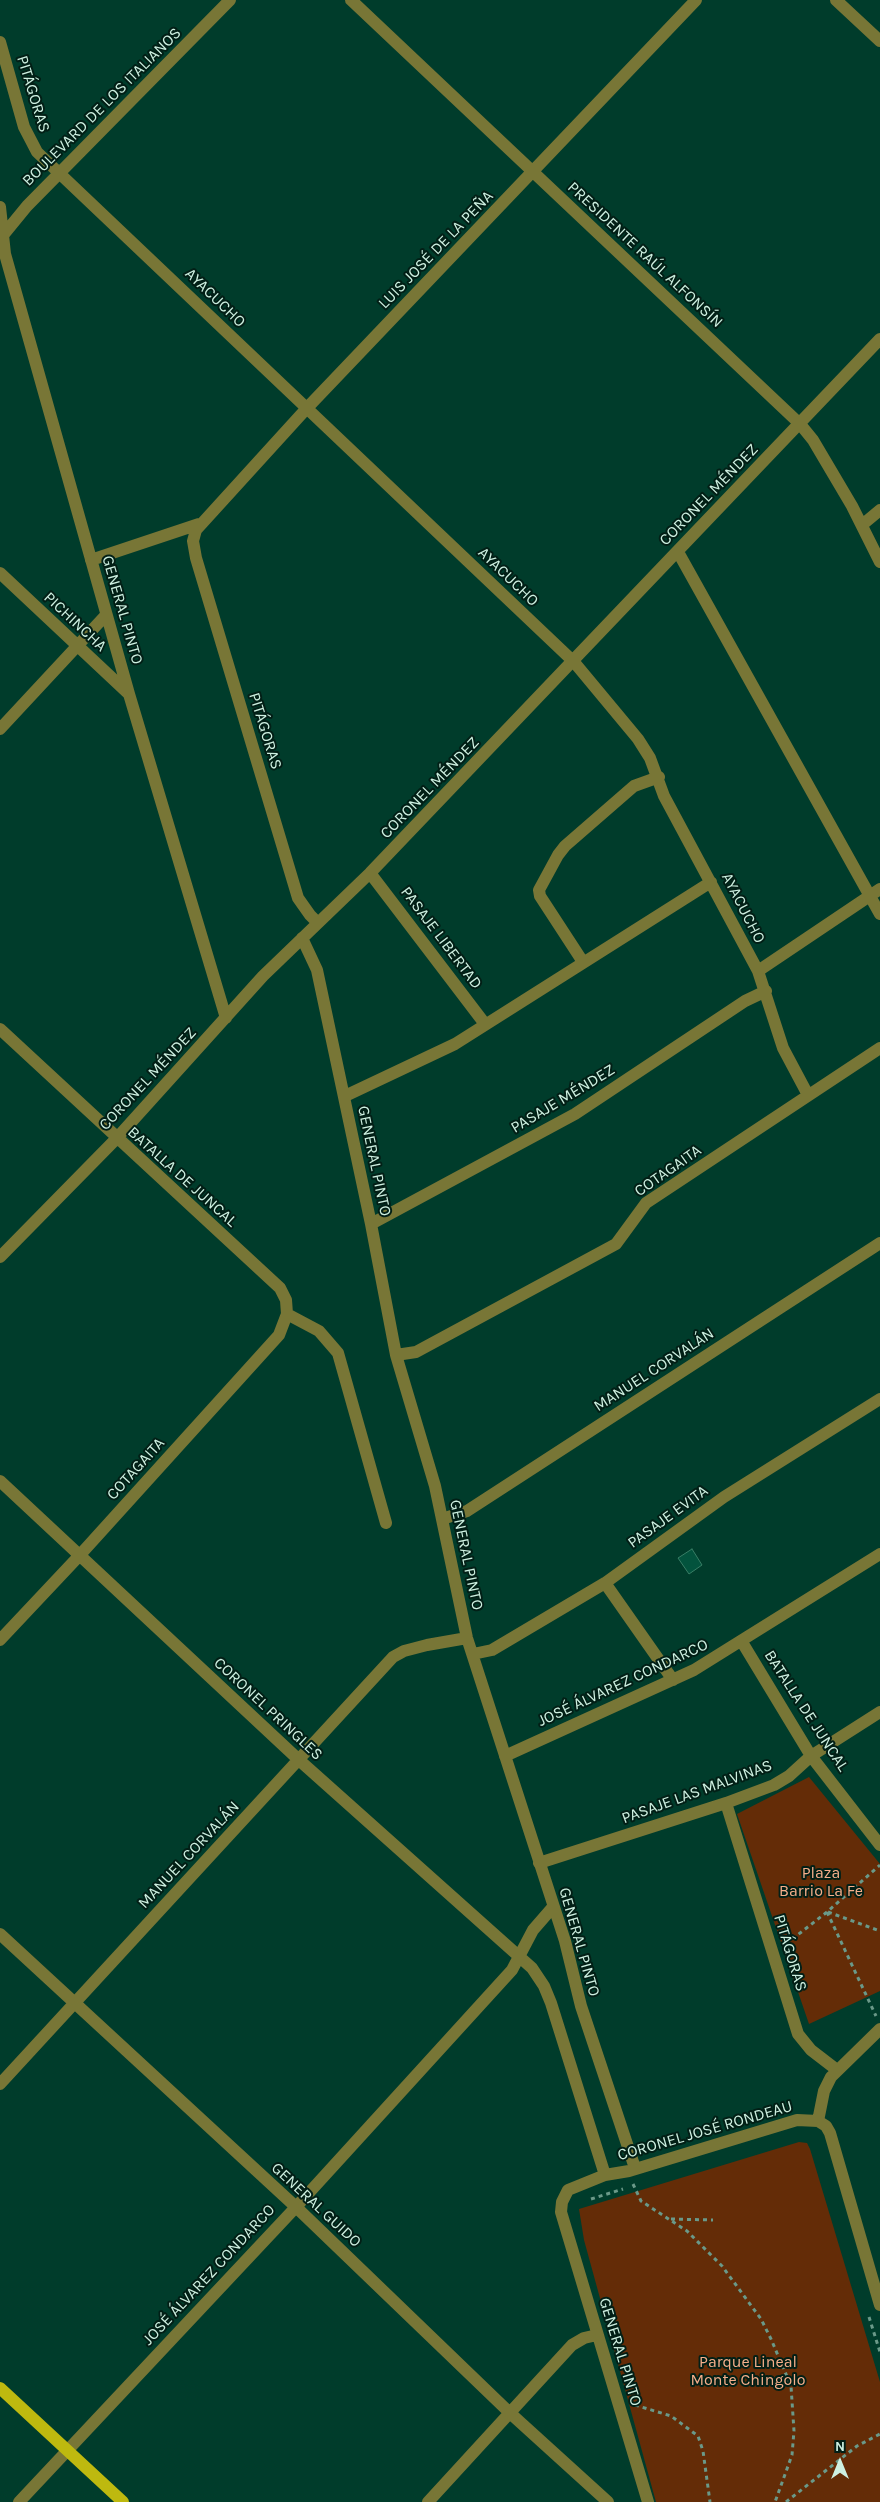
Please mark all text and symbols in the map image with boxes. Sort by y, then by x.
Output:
street label: BOULEVARD DE LOS ITALIANOS [19,24,185,190]
street label: PITÁGORAS [12,53,54,135]
street label: PRESIDENTE RAÚL ALFONSÍN [563,178,727,332]
street label: LUIS JOSÉ DE LA PEÑA [375,187,497,313]
street label: AYACUCHO [181,264,249,332]
street label: CORONEL MÉNDEZ [656,440,762,550]
street label: AYACUCHO [474,543,542,611]
street label: GENERAL PINTO [97,553,147,667]
street label: PICHINCHA [40,588,110,656]
street label: PITÁGORAS [244,690,286,772]
street label: CORONEL MÉNDEZ [377,733,483,843]
street label: AYACUCHO [717,869,769,947]
street label: PASAJE LIBERTAD [396,883,486,993]
street label: CORONEL MÉNDEZ [95,1023,201,1135]
street label: PASAJE MÉNDEZ [507,1060,619,1138]
street label: GENERAL PINTO [353,1104,395,1218]
street label: BATALLA DE JUNCAL [123,1123,241,1231]
street label: COTAGAITA [631,1141,705,1201]
street label: MANUEL CORVALÁN [590,1324,718,1416]
street label: COTAGAITA [103,1434,169,1504]
street label: PASAJE EVITA [624,1481,712,1553]
street label: GENERAL PINTO [445,1498,487,1612]
street label: JOSÉ ÁLVAREZ CONDARCO [535,1635,711,1731]
street label: BATALLA DE JUNCAL [760,1647,852,1775]
street label: CORONEL PRINGLES [210,1654,326,1764]
street label: PASAJE LAS MALVINAS [619,1756,775,1828]
street label: MANUEL CORVALÁN [134,1797,244,1913]
park label: Plaza Barrio La Fe [779,1863,863,1901]
street label: GENERAL PINTO [554,1885,604,1999]
street label: PITÁGORAS [769,1912,811,1994]
street label: CORONEL JOSÉ RONDEAU [615,2097,795,2165]
street label: GENERAL GUIDO [267,2159,365,2251]
street label: JOSÉ ÁLVAREZ CONDARCO [139,2201,279,2349]
street label: GENERAL PINTO [594,2296,646,2408]
park label: Parque Lineal Monte Chingolo [691,2352,805,2390]
north arrow [815,2437,865,2487]
text: N [835,2438,845,2455]

